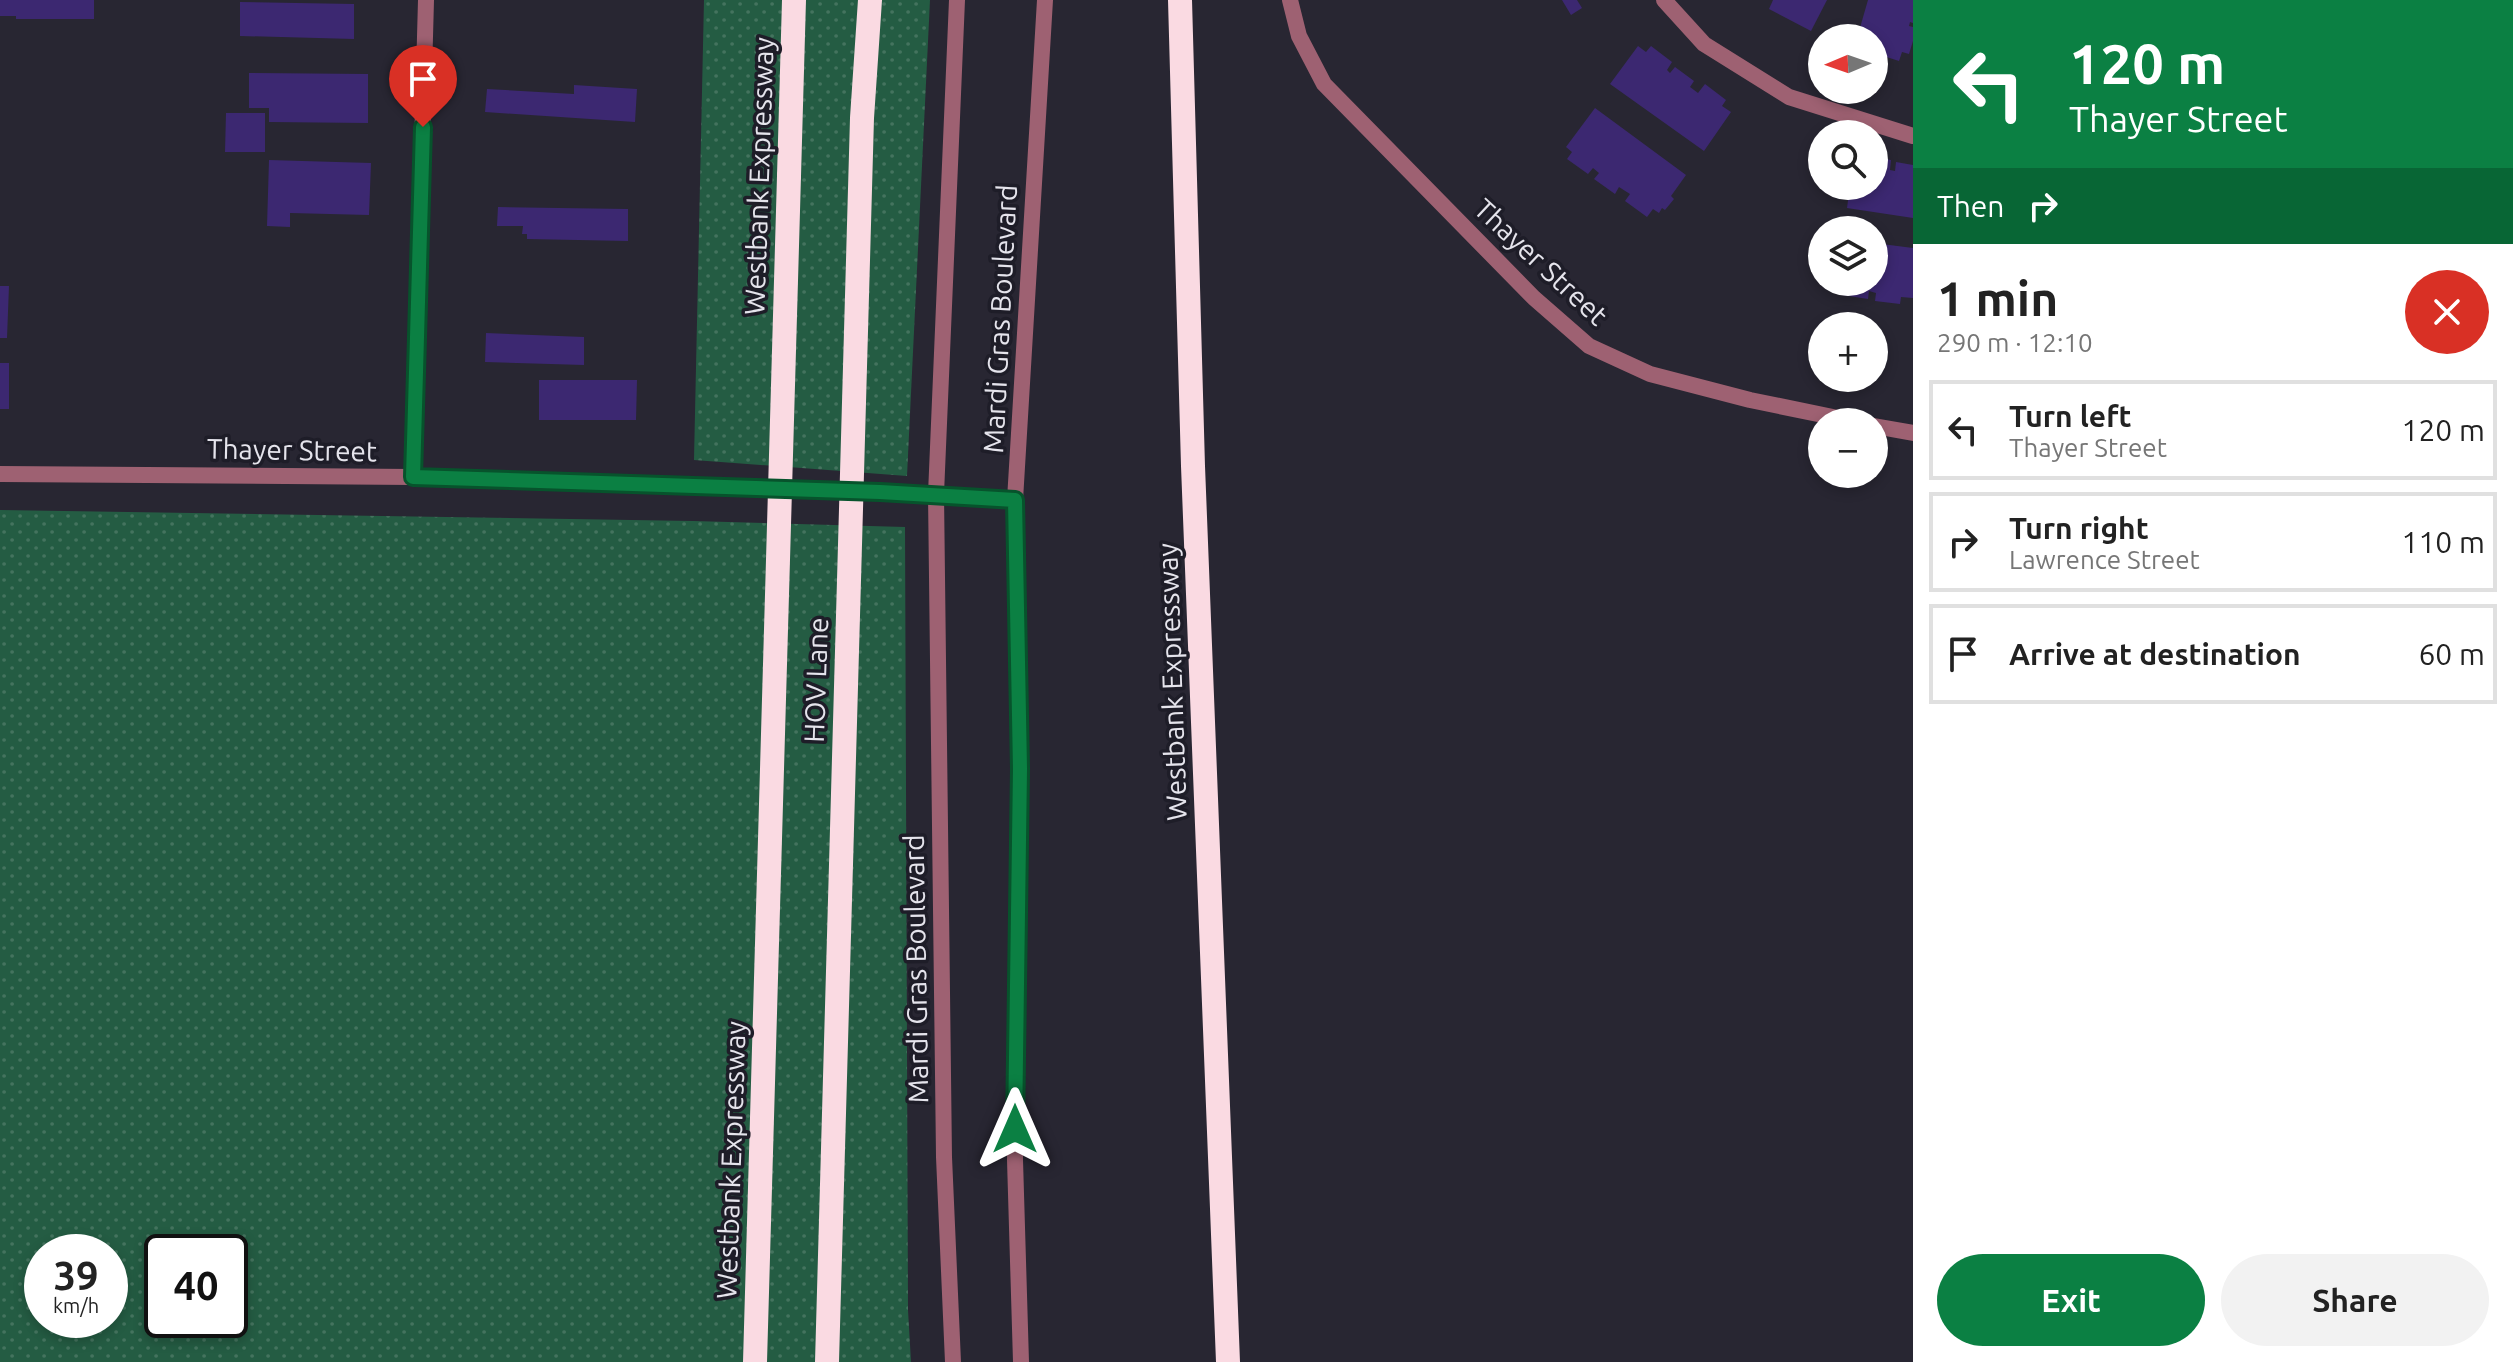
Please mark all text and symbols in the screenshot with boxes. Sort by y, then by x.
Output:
north arrow [1808,24,1888,104]
map controls [1808,24,1888,488]
icon: left [1937,32,2041,136]
text: 120 m [2069,32,2225,95]
street label: Westbank Expressway [738,37,779,315]
pin [389,45,457,127]
icon: arrive [401,57,445,101]
text: Thayer Street [2069,98,2288,139]
button: search [1808,120,1888,200]
street label: Mardi Gras Boulevard [977,184,1022,454]
icon: right [2021,184,2065,228]
text: Then [1937,189,2005,223]
street label: Thayer Street [1469,192,1614,331]
button: layers [1808,216,1888,296]
button: close [2405,270,2489,354]
text: 1 min [1937,271,2058,325]
button: + [1808,312,1888,392]
text: 290 m · 12:10 [1937,328,2093,357]
text: Turn left [2009,399,2131,433]
button: − [1808,408,1888,488]
icon: left [1941,408,1985,452]
text: 120 m [2401,413,2485,447]
street label: Thayer Street [207,433,377,466]
text: Thayer Street [2009,433,2167,462]
text: Turn right [2009,511,2149,545]
icon: right [1941,520,1985,564]
text: 110 m [2401,525,2485,559]
street label: Westbank Expressway [1151,543,1192,821]
text: Lawrence Street [2009,545,2200,574]
street label: HOV Lane [798,617,833,743]
icon: arrive [1941,632,1985,676]
text: Arrive at destination [2009,637,2301,671]
text: 60 m [2418,637,2485,671]
street label: Mardi Gras Boulevard [898,834,933,1104]
street label: Westbank Expressway [710,1021,751,1299]
position arrow [973,1087,1057,1171]
speed limit sign: 40 [144,1234,248,1338]
text: 39 [53,1253,99,1298]
button: Exit [1937,1254,2205,1346]
button: Share [2221,1254,2489,1346]
text: km/h [53,1294,99,1317]

